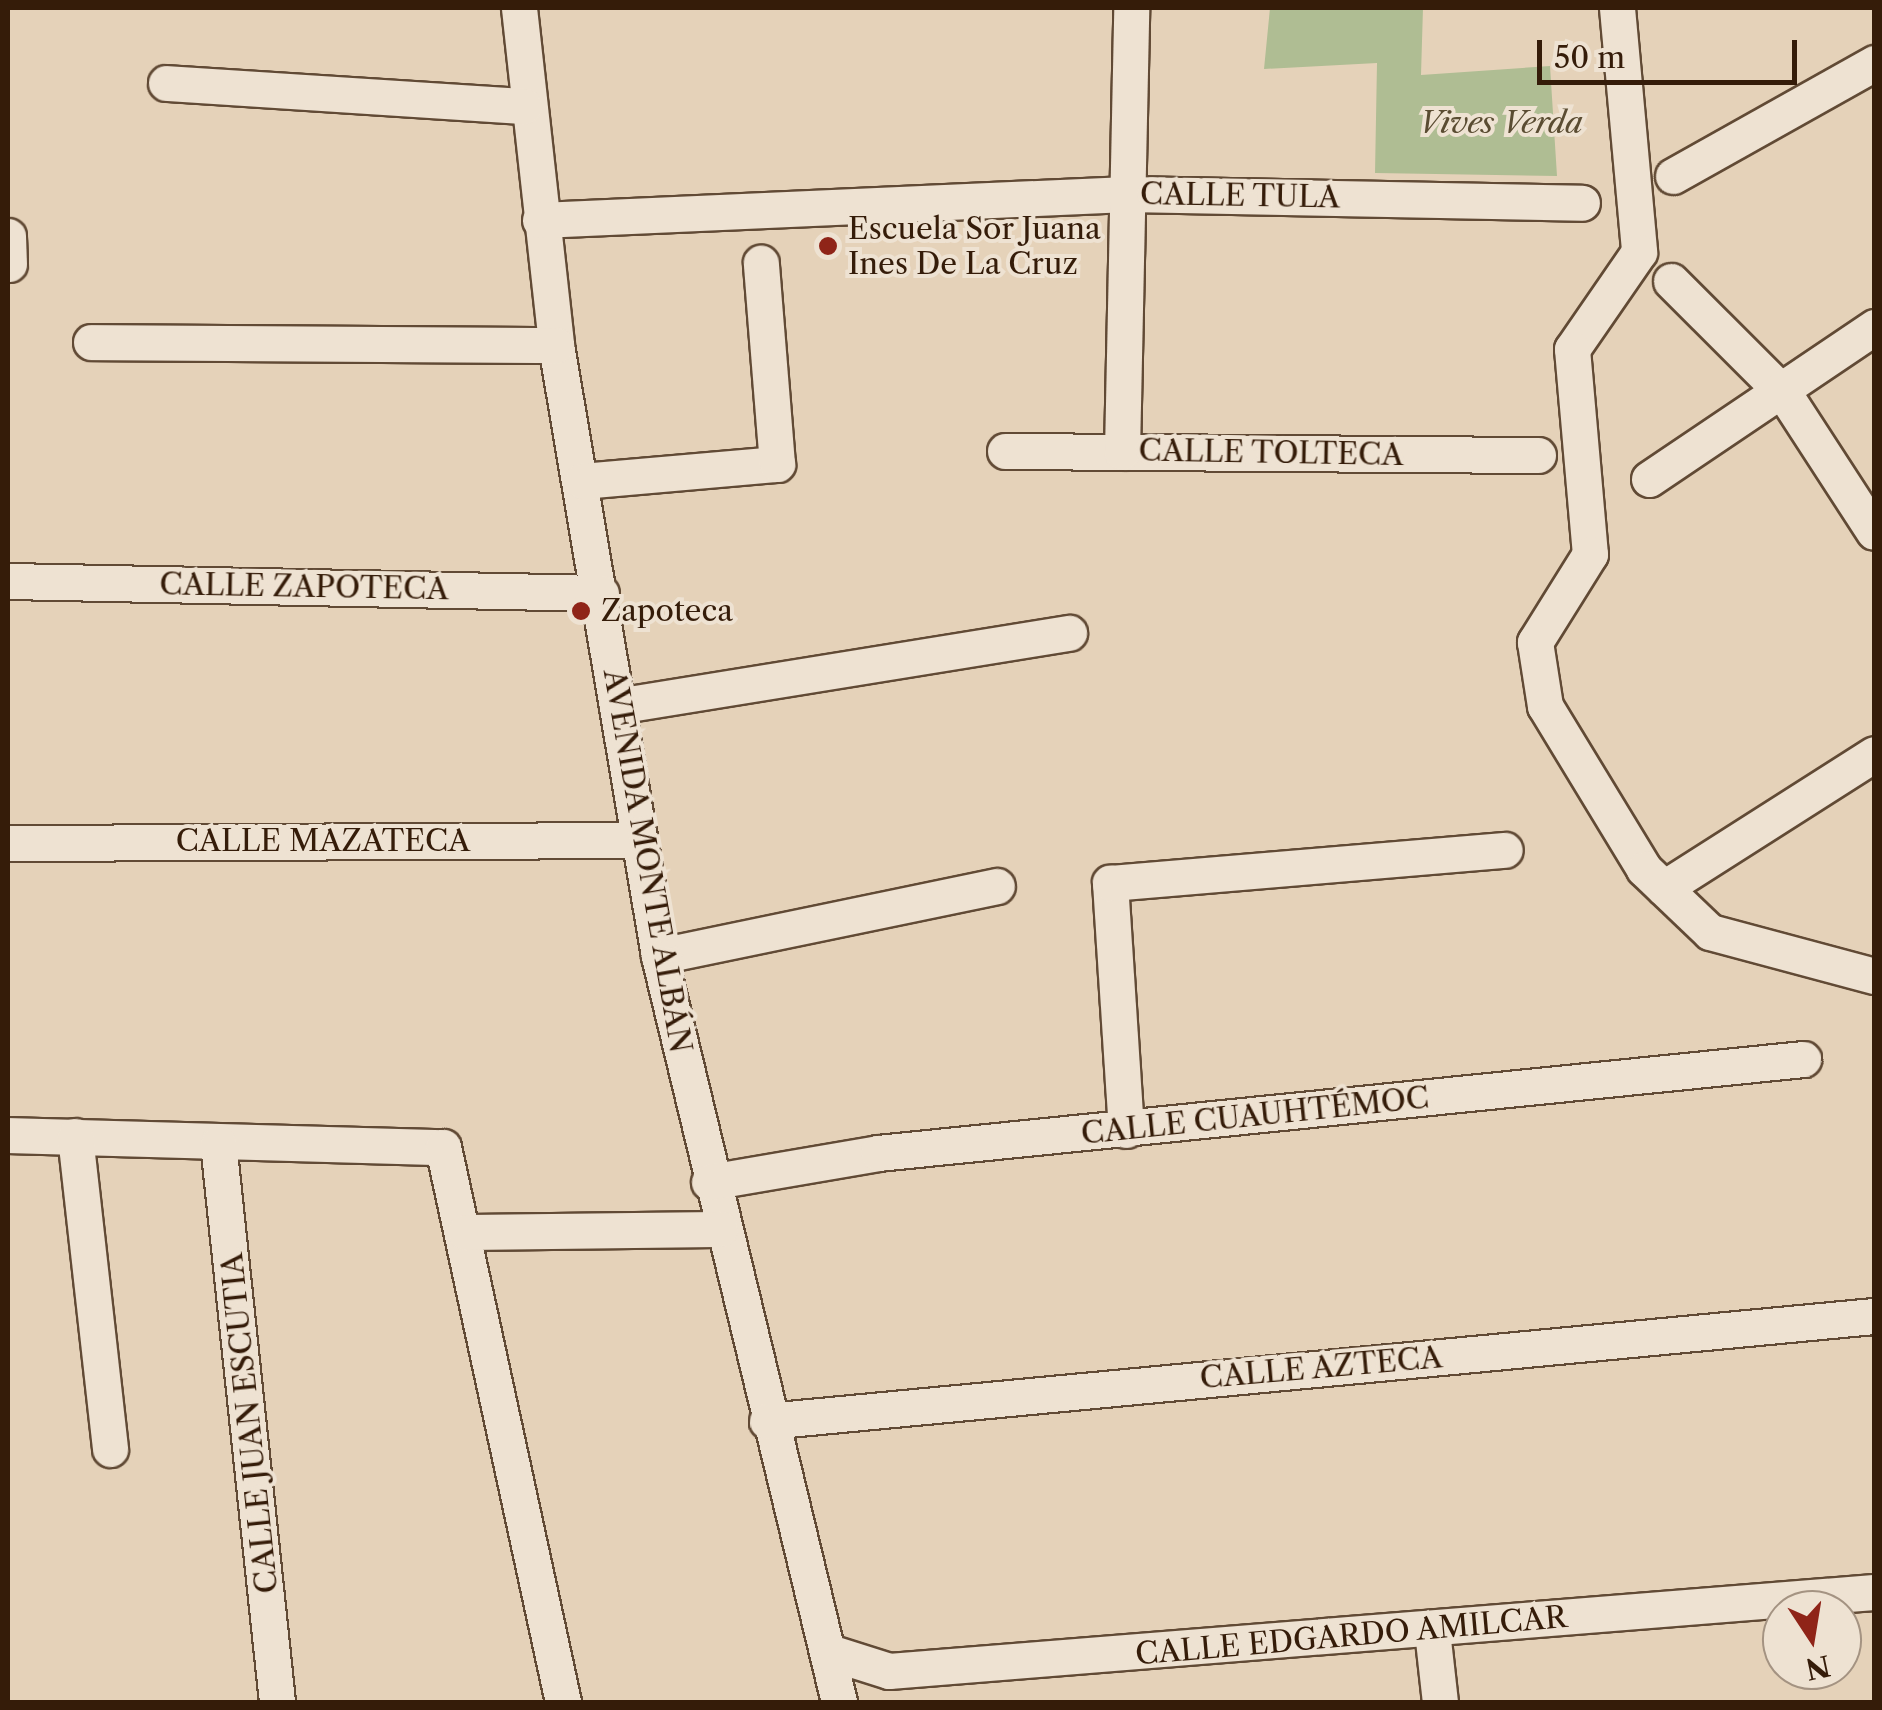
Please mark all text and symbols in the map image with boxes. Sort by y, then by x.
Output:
scale bar [1542,20,1802,82]
text: 50 m [1554,39,1625,76]
park label: Vives Verda [1419,105,1583,141]
street label: CALLE TULA [1139,176,1341,216]
place label: Escuela Sor Juana Ines De La Cruz [848,211,1102,282]
marker: Escuela Sor Juana Ines De La Cruz [817,235,839,257]
street label: CALLE TOLTECA [1138,433,1404,473]
street label: CALLE ZAPOTECA [159,566,449,608]
place label: Zapoteca [601,593,733,629]
marker: Zapoteca [570,600,592,622]
street label: AVENIDA MONTE ALBÁN [595,665,699,1057]
street label: CALLE MAZATECA [176,823,470,859]
street label: CALLE CUAUHTÉMOC [1079,1080,1431,1152]
street label: CALLE JUAN ESCUTIA [214,1251,286,1595]
street label: CALLE AZTECA [1198,1339,1444,1397]
north arrow [1762,1590,1862,1690]
street label: CALLE EDGARDO AMILCAR [1133,1599,1569,1673]
text: N [1802,1648,1833,1687]

